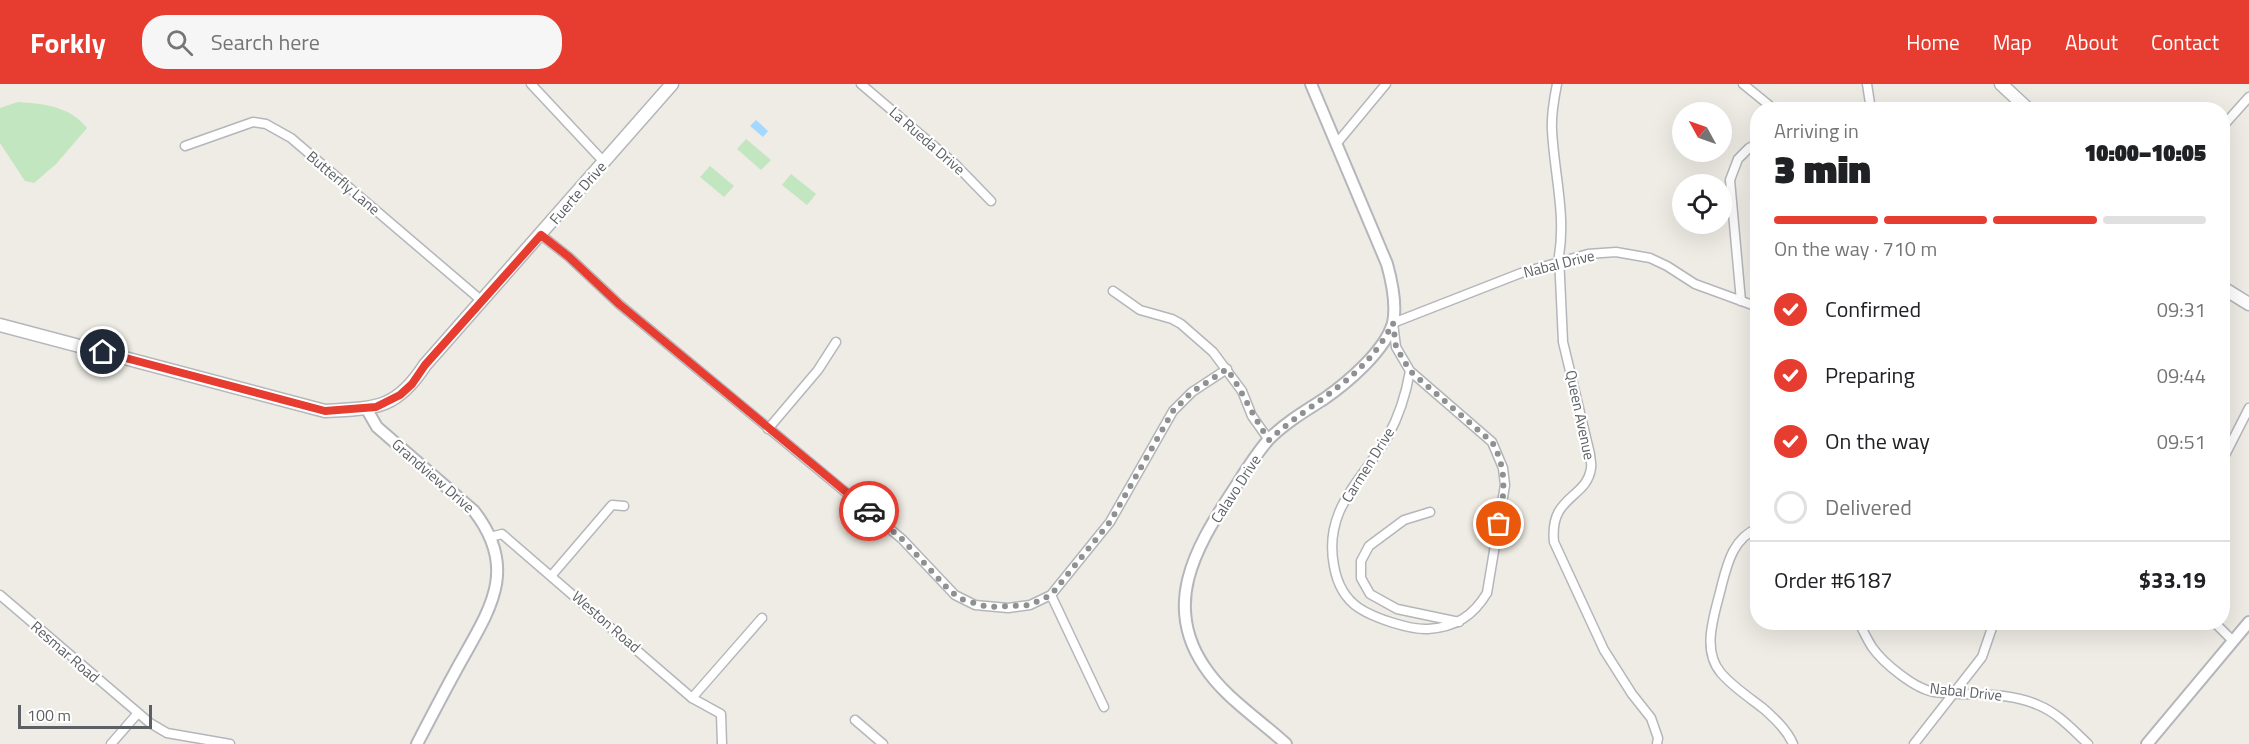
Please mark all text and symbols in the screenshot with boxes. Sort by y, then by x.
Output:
search box [142,15,562,69]
text: Forkly [30,21,106,64]
text: Search here [211,25,320,59]
icon: search [163,26,196,59]
text: Home [1906,26,1960,58]
text: Map [1993,26,2032,58]
text: About [2065,26,2118,58]
text: Contact [2151,26,2219,58]
street label: La Rueda Drive [884,101,970,180]
north arrow [1672,102,1732,162]
map controls [1672,102,1732,234]
text: Arriving in [1774,115,1859,146]
text: 10:00–10:05 [2084,136,2206,170]
text: 3 min [1774,139,1871,198]
street label: Butterfly Lane [302,145,385,220]
street label: Fuerte Drive [544,156,612,229]
button: locate [1672,174,1732,234]
text: On the way · 710 m [1774,233,1937,264]
street label: Nabal Drive [1521,244,1597,283]
text: Confirmed [1825,292,1921,326]
icon: check [1774,293,1807,326]
text: 09:31 [2157,294,2206,325]
pin [77,326,128,377]
icon: home [86,335,119,368]
text: Preparing [1825,358,1915,392]
icon: check [1774,359,1807,392]
text: 09:44 [2157,360,2206,391]
street label: Queen Avenue [1560,368,1601,462]
street label: Carmen Drive [1335,423,1400,507]
text: On the way [1825,424,1930,458]
icon: check [1774,425,1807,458]
text: 09:51 [2157,426,2206,457]
street label: Grandview Drive [387,433,480,518]
street label: Calavo Drive [1205,450,1266,528]
courier [839,481,899,541]
text: Delivered [1825,490,1912,524]
icon: car [853,495,886,528]
pin [1473,498,1524,549]
icon: bag [1482,507,1515,540]
text: Order #6187 [1774,563,1893,597]
text: $33.19 [2139,563,2206,597]
street label: Weston Road [567,585,646,658]
street label: Resmar Road [26,615,105,688]
street label: Nabal Drive [1929,676,2003,707]
scale bar [18,702,152,730]
text: 100 m [27,703,71,727]

